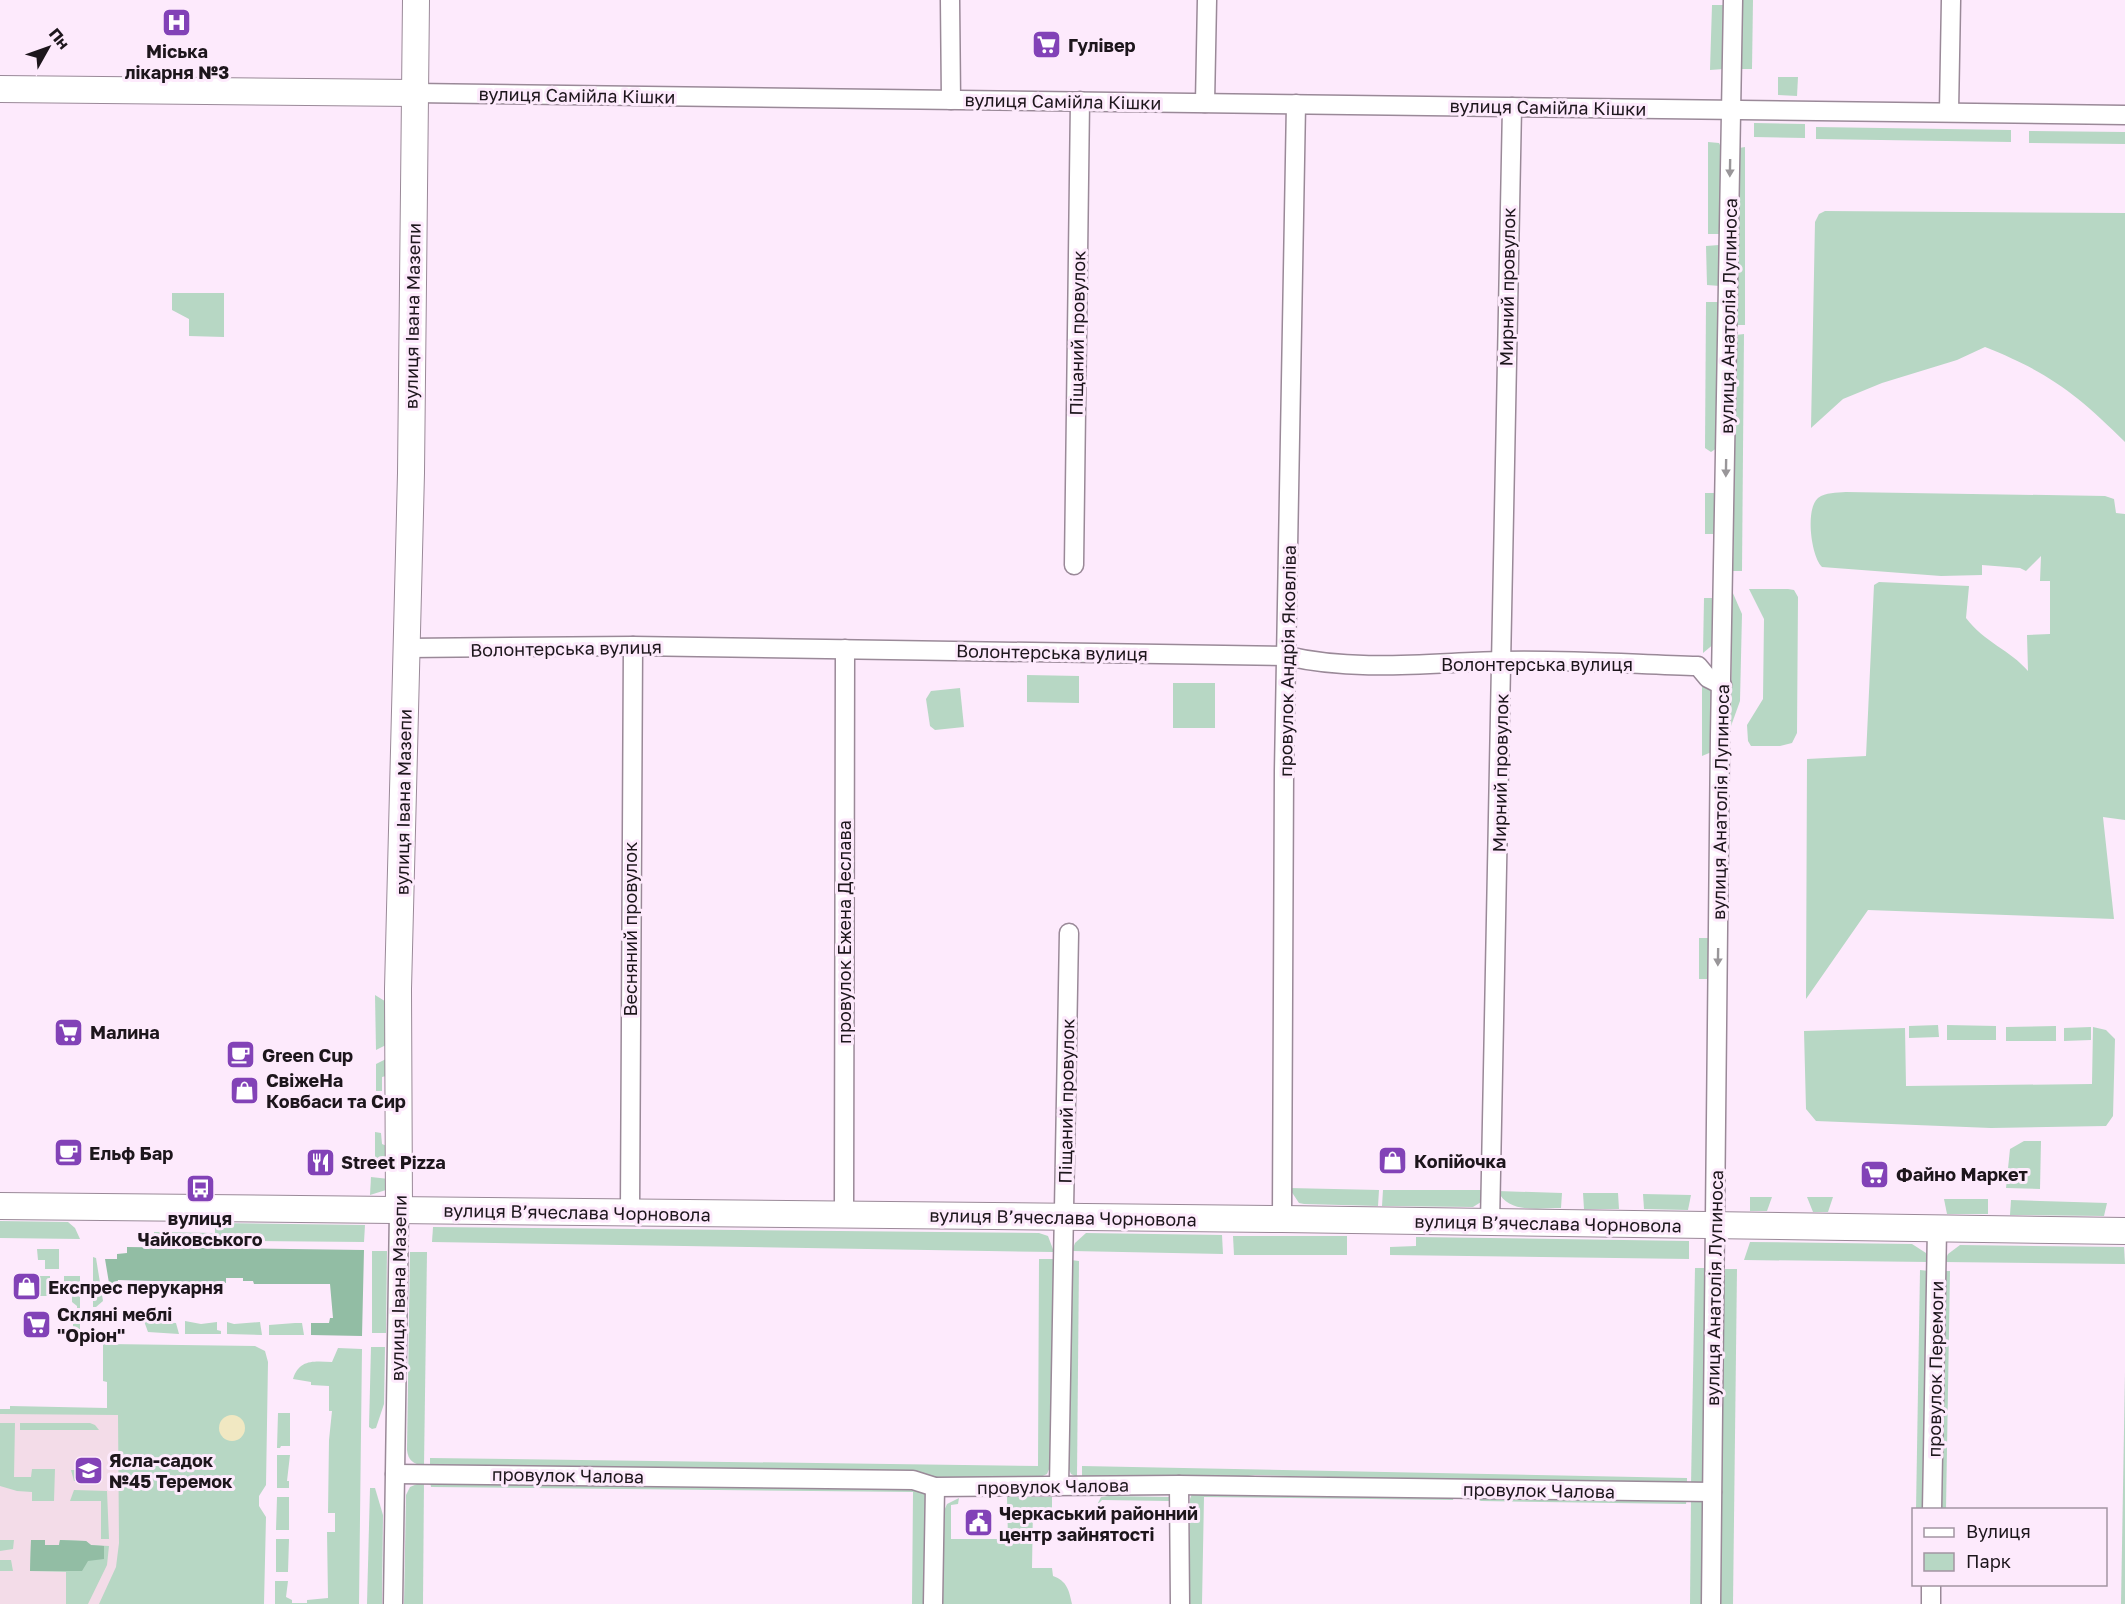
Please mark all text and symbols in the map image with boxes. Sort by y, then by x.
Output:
hospital icon: Міська лікарня №3 [161,6,193,38]
north arrow [18,18,78,78]
text: Пн [45,24,74,53]
supermarket icon: Гулівер [1031,29,1063,61]
place label: Гулівер [1068,34,1136,56]
place label: Міська лікарня №3 [125,40,229,83]
street label: вулиця Самійла Кішки [478,82,676,108]
street label: вулиця Самійла Кішки [964,88,1162,114]
street label: вулиця Самійла Кішки [1449,94,1647,120]
one-way arrow [1726,159,1735,178]
street label: вулиця Анатолія Лупиноса [1715,198,1741,434]
street label: Мирний провулок [1495,207,1519,367]
street label: вулиця Івана Мазепи [399,223,425,409]
street label: Піщаний провулок [1065,250,1089,416]
one-way arrow [1721,458,1731,477]
street label: провулок Андрія Яковліва [1274,545,1300,777]
street label: Волонтерська вулиця [470,635,662,661]
street label: Волонтерська вулиця [956,639,1148,665]
street label: Волонтерська вулиця [1441,653,1633,675]
street label: вулиця Анатолія Лупиноса [1707,684,1733,920]
street label: Мирний провулок [1488,693,1512,853]
street label: вулиця Івана Мазепи [390,709,416,895]
street label: провулок Ежена Деслава [833,820,855,1044]
street label: Весняний провулок [619,842,641,1016]
one-way arrow [1713,947,1723,966]
supermarket icon: Малина [53,1016,85,1048]
street label: Піщаний провулок [1054,1018,1078,1184]
place label: Малина [90,1021,160,1043]
cafe icon: Green Cup [225,1039,257,1071]
place label: Green Cup [262,1044,353,1066]
place label: СвіжеНа Ковбаси та Сир [266,1069,406,1112]
shop icon: СвіжеНа Ковбаси та Сир [229,1074,261,1106]
cafe icon: Ельф Бар [52,1137,84,1169]
place label: Ельф Бар [89,1142,173,1164]
shop icon: Копійочка [1377,1145,1409,1177]
restaurant icon: Street Pizza [304,1146,336,1178]
place label: Копійочка [1414,1150,1506,1172]
place label: Street Pizza [341,1151,446,1173]
supermarket icon: Файно Маркет [1859,1158,1891,1190]
place label: Файно Маркет [1896,1163,2028,1185]
street label: вулиця Анатолія Лупиноса [1701,1170,1727,1406]
bus stop icon: вулиця Чайковського [184,1173,216,1205]
street label: вулиця Івана Мазепи [385,1195,411,1381]
street label: вулиця Вʼячеслава Чорновола [443,1199,711,1225]
street label: вулиця Вʼячеслава Чорновола [929,1204,1197,1230]
place label: вулиця Чайковського [137,1207,263,1250]
street label: вулиця Вʼячеслава Чорновола [1414,1210,1682,1236]
shop icon: Експрес перукарня [11,1271,43,1303]
place label: Експрес перукарня [48,1276,223,1298]
street label: провулок Перемоги [1922,1280,1948,1458]
place label: Скляні меблі "Оріон" [57,1303,172,1346]
supermarket icon: Скляні меблі "Оріон" [20,1308,52,1340]
place label: Ясла-садок №45 Теремок [109,1449,233,1492]
school or university icon: Ясла-садок №45 Теремок [72,1454,104,1486]
street label: провулок Чалова [492,1463,644,1487]
street label: провулок Чалова [977,1474,1129,1498]
street label: провулок Чалова [1463,1478,1615,1502]
place label: Черкаський районний центр зайнятості [999,1502,1198,1545]
public building icon: Черкаський районний центр зайнятості [962,1507,994,1539]
legend [1912,1508,2107,1586]
text: Вулиця [1966,1520,2031,1542]
text: Парк [1966,1550,2011,1572]

